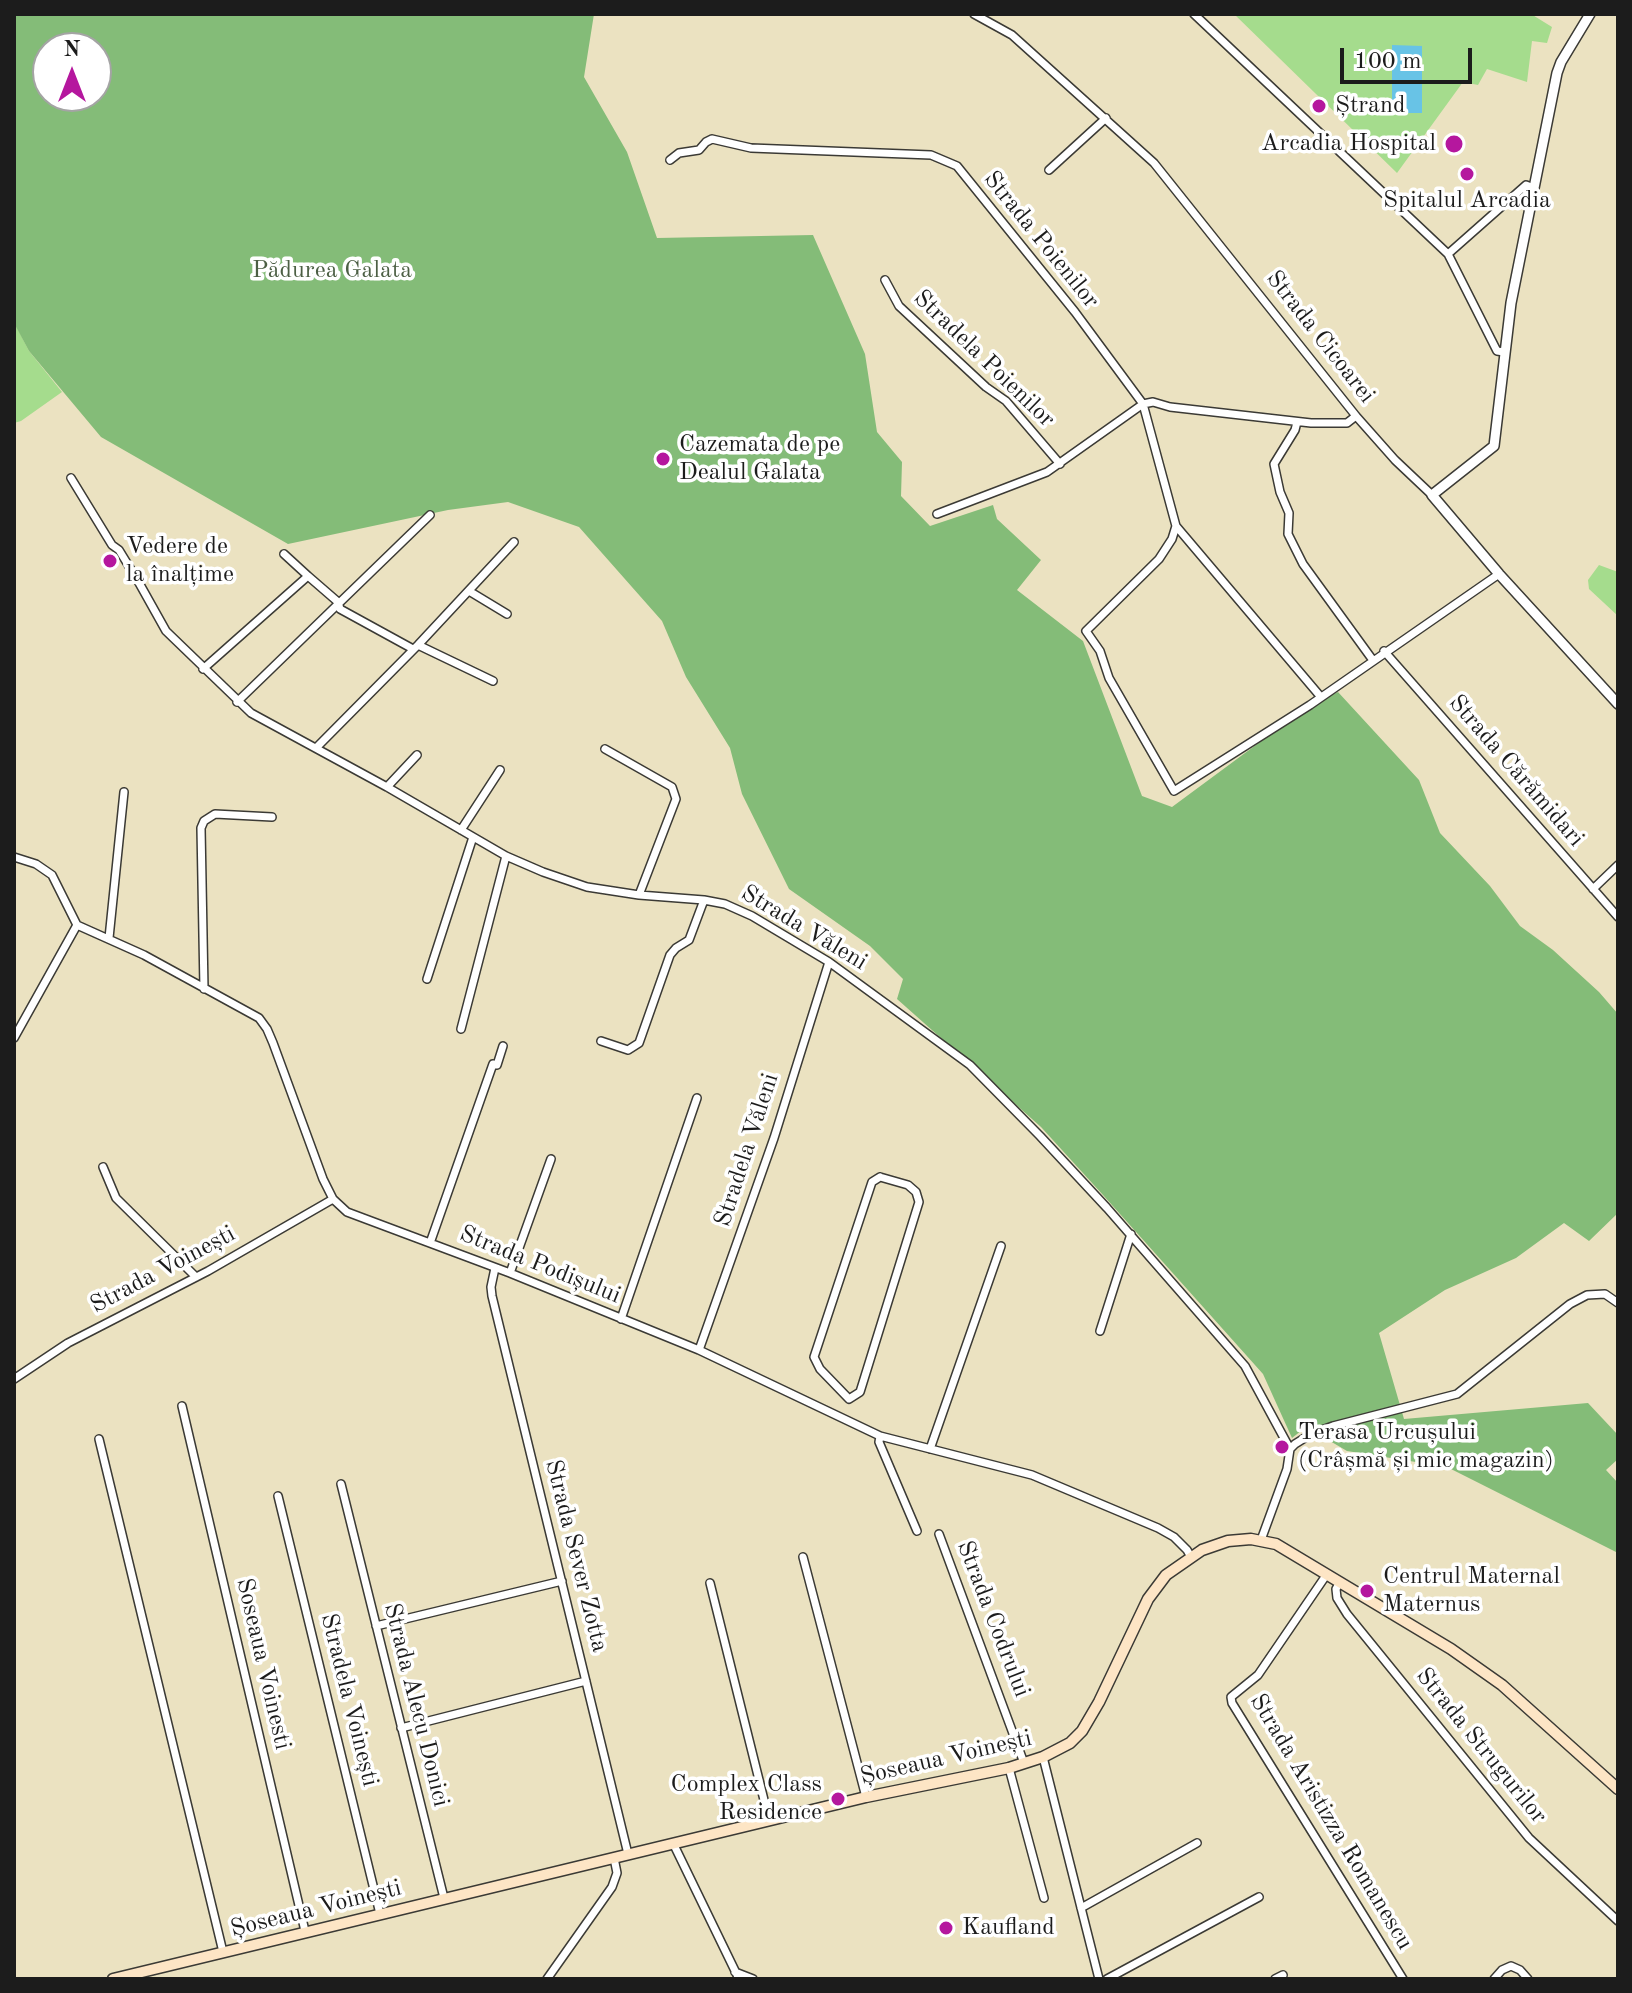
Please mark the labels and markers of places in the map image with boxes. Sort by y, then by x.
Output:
place label: Ștrand [1335,92,1405,120]
marker: Ștrand [1310,97,1328,115]
place label: Arcadia Hospital [1261,130,1436,158]
marker: Arcadia Hospital [1443,133,1465,155]
marker: Spitalul Arcadia [1458,165,1476,183]
place label: Spitalul Arcadia [1383,187,1551,215]
place label: Cazemata de pe Dealul Galata [679,431,840,487]
marker: Cazemata de pe Dealul Galata [654,450,672,468]
place label: Vedere de la înalțime [126,533,234,589]
marker: Vedere de la înalțime [101,552,119,570]
place label: Terasa Urcușului (Crâșmă și mic magazin) [1298,1419,1554,1475]
marker: Terasa Urcușului (Crâșmă și mic magazin) [1273,1438,1291,1456]
place label: Centrul Maternal Maternus [1383,1563,1560,1619]
marker: Centrul Maternal Maternus [1358,1582,1376,1600]
place label: Complex Class Residence [671,1771,822,1827]
marker: Complex Class Residence [829,1790,847,1808]
place label: Kaufland [962,1914,1055,1942]
marker: Kaufland [937,1919,955,1937]

